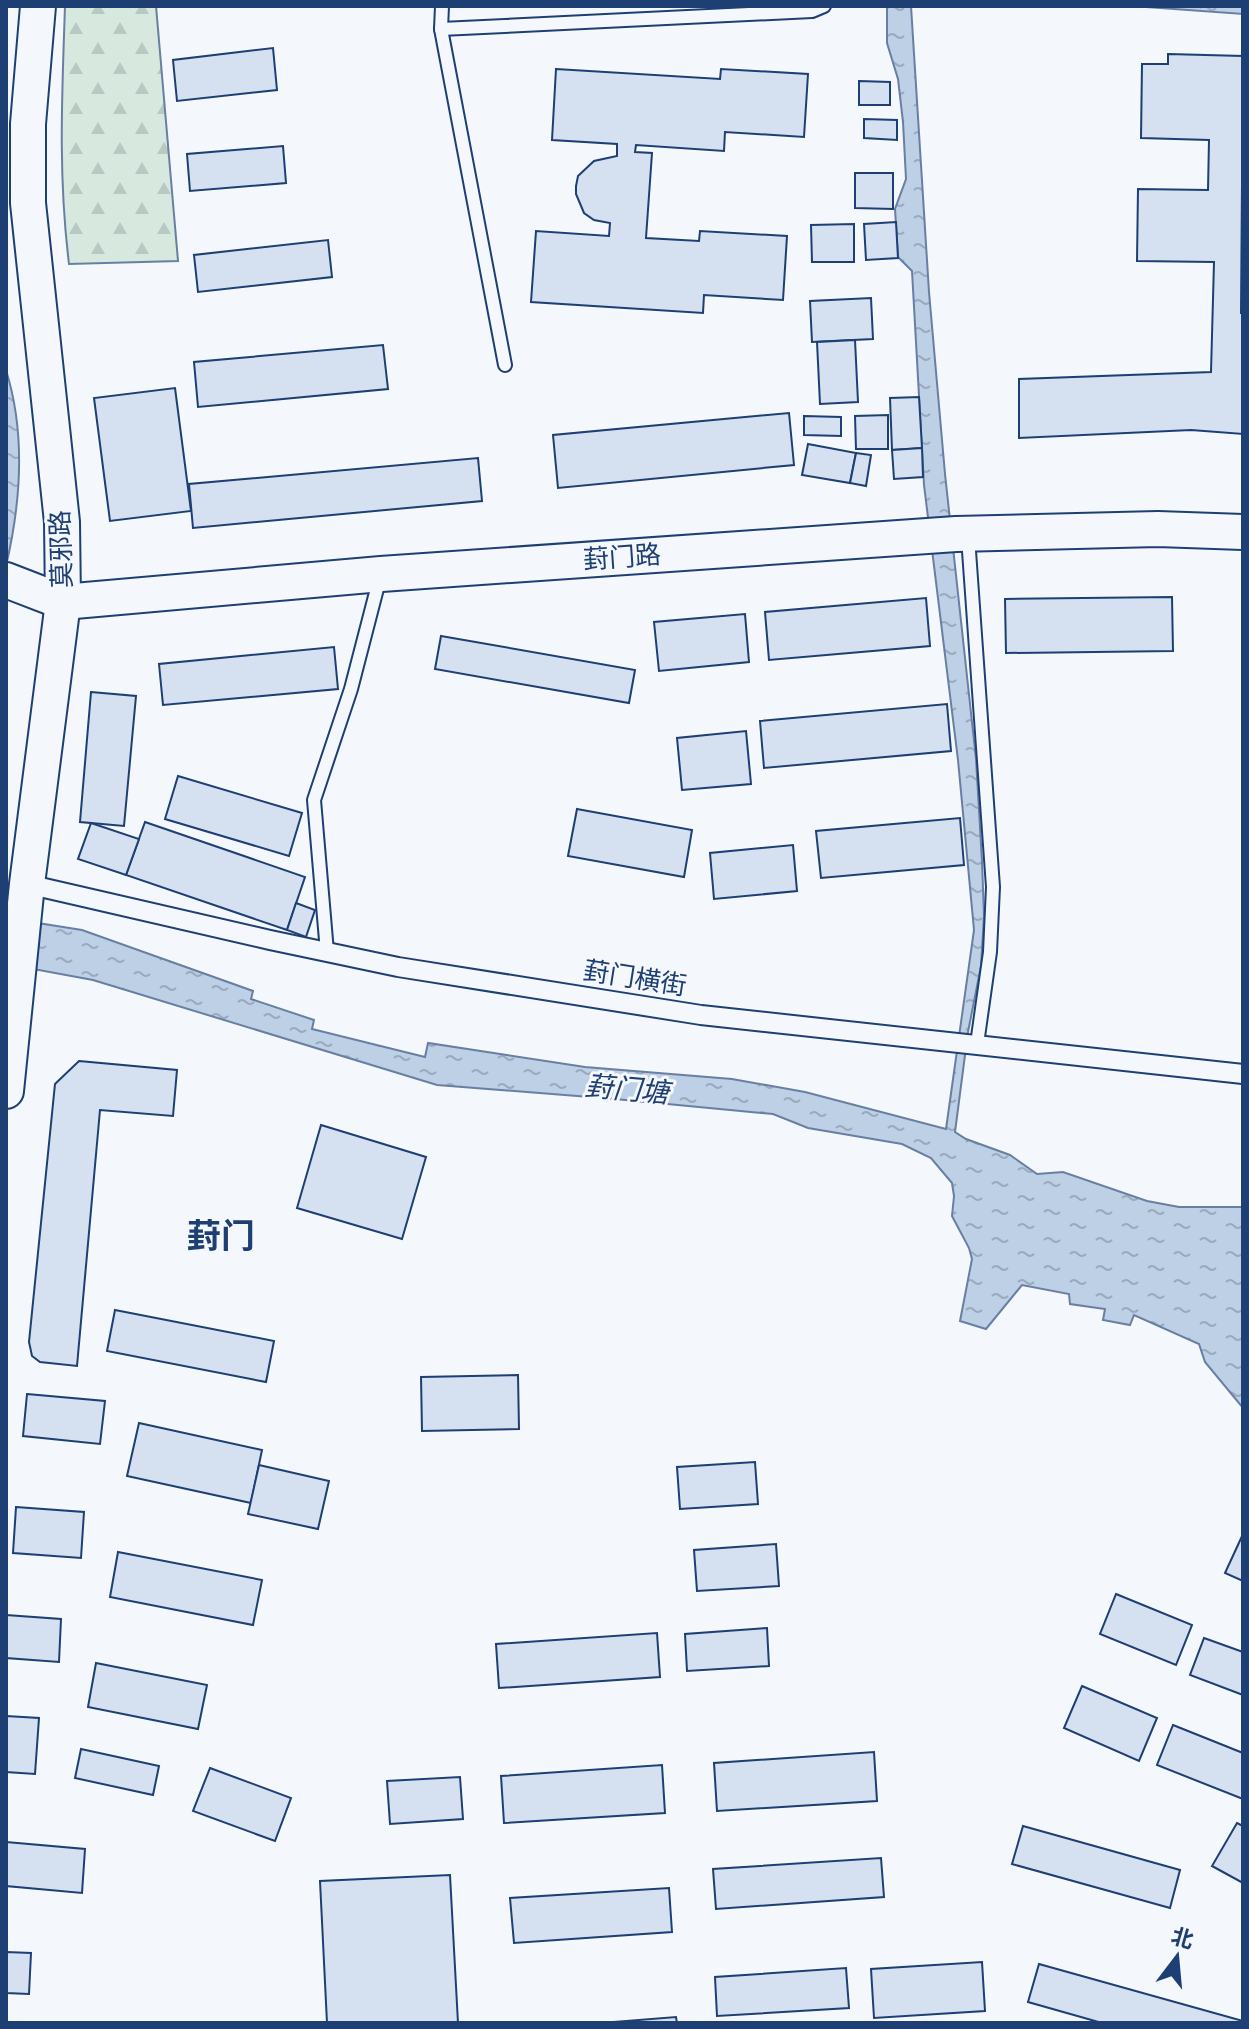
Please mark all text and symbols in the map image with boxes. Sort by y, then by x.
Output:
street label: 莫邪路 [41,509,78,589]
street label: 葑门路 [582,535,662,576]
street label: 葑门横街 [581,951,689,1002]
water label: 葑门塘 [584,1065,675,1110]
district label: 葑门 [187,1211,255,1257]
north arrow [1137,1917,1217,1997]
text: 北 [1168,1919,1198,1954]

